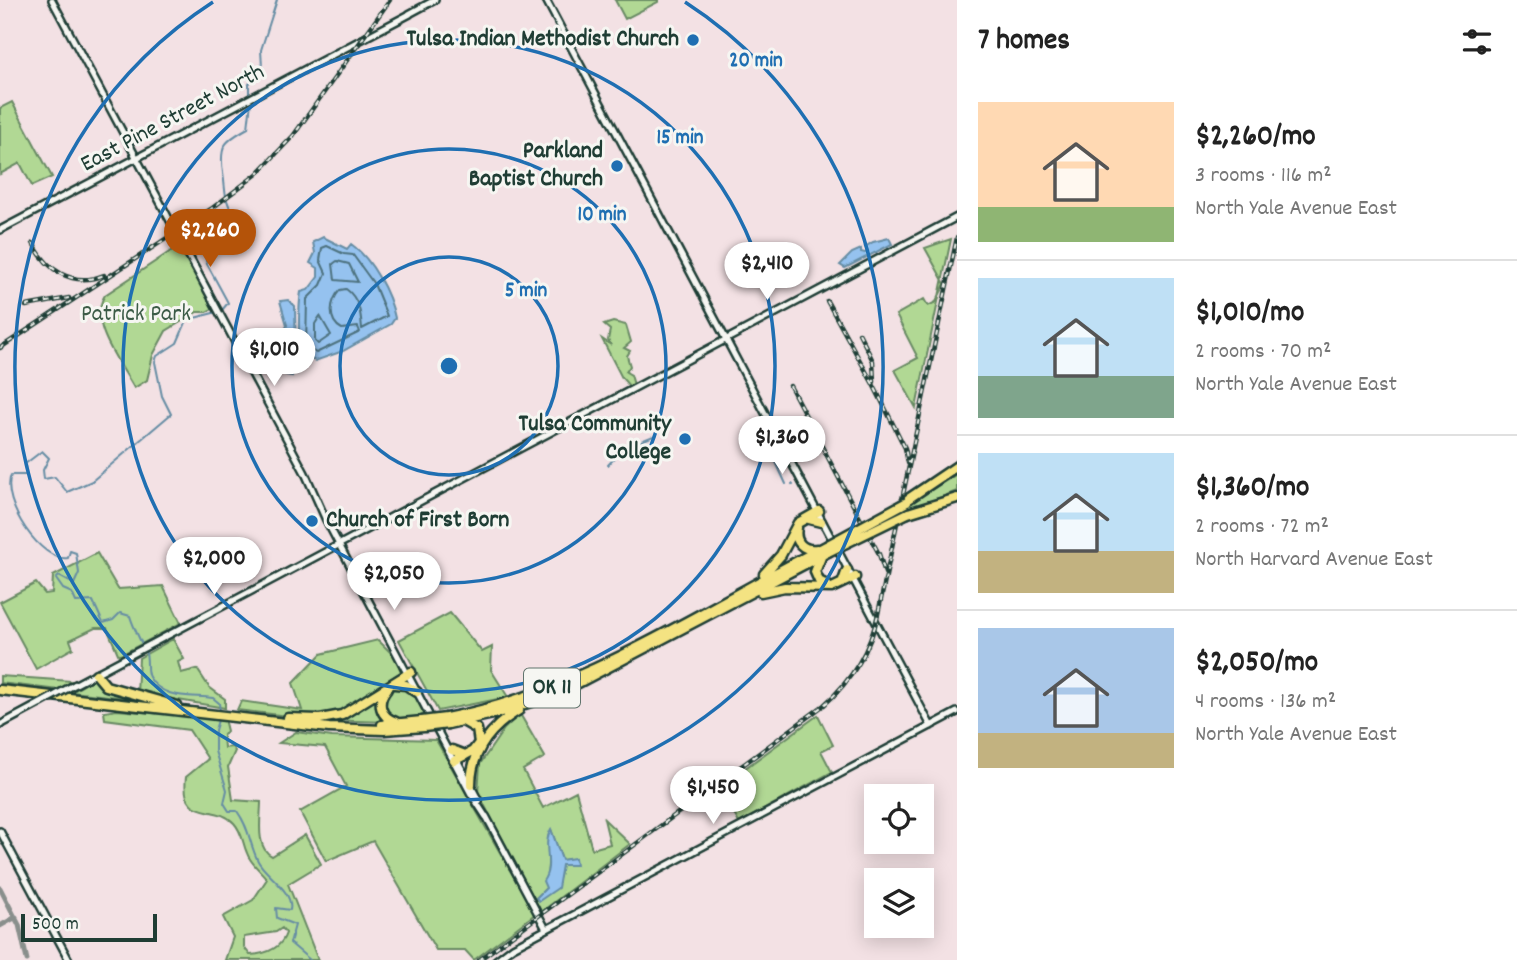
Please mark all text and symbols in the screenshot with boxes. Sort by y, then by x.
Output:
text: 7 homes [978,21,1070,64]
place label: Tulsa Indian Methodist Church [406,23,679,57]
icon: filters [1458,23,1496,61]
marker: Tulsa Indian Methodist Church [685,32,701,48]
text: 20 min [729,47,783,77]
street label: East Pine Street North [75,56,271,182]
text: $2,260/mo [1195,117,1316,160]
text: 15 min [656,124,704,154]
icon: home [1034,130,1118,214]
place label: Parkland Baptist Church [469,135,603,197]
marker: Parkland Baptist Church [609,158,625,174]
text: 3 rooms · 116 m² [1195,160,1332,193]
text: North Yale Avenue East [1195,193,1397,226]
text: 10 min [578,201,627,231]
pin: $2,260 [153,210,267,269]
text: $2,260 [180,215,240,248]
pin: $2,410 [710,243,824,302]
text: $2,410 [740,248,794,281]
text: 5 min [505,277,548,307]
text: $1,010/mo [1195,293,1304,336]
park label: Patrick Park [81,298,191,332]
icon: home [1034,306,1118,390]
pin: $1,010 [217,328,331,388]
text: $1,010 [248,334,300,367]
text: 2 rooms · 70 m² [1195,336,1331,369]
centre of rings [437,354,461,378]
text: North Yale Avenue East [1195,369,1397,402]
place label: Tulsa Community College [519,408,672,470]
pin: $1,360 [725,416,839,476]
text: $1,360 [754,422,810,455]
marker: Tulsa Community College [677,431,693,447]
text: $1,360/mo [1195,468,1309,511]
icon: home [1034,481,1118,565]
place label: Church of First Born [326,504,509,538]
text: 2 rooms · 72 m² [1195,511,1329,544]
marker: Church of First Born [304,513,320,529]
pin: $2,000 [157,538,271,597]
text: $2,000 [182,543,246,576]
text: North Harvard Avenue East [1195,544,1433,577]
pin: $2,050 [337,552,451,612]
text: $2,050 [363,558,425,591]
text: $2,050/mo [1195,643,1318,686]
icon: home [1034,656,1118,740]
road number: OK 11 [524,668,580,708]
text: 4 rooms · 136 m² [1195,686,1336,719]
text: North Yale Avenue East [1195,719,1397,752]
pin: $1,450 [656,766,770,826]
text: $1,450 [686,772,740,805]
map controls [864,784,934,938]
button: locate [864,784,934,854]
button: layers [864,868,934,938]
scale bar [21,911,158,943]
text: 500 m [32,912,79,939]

